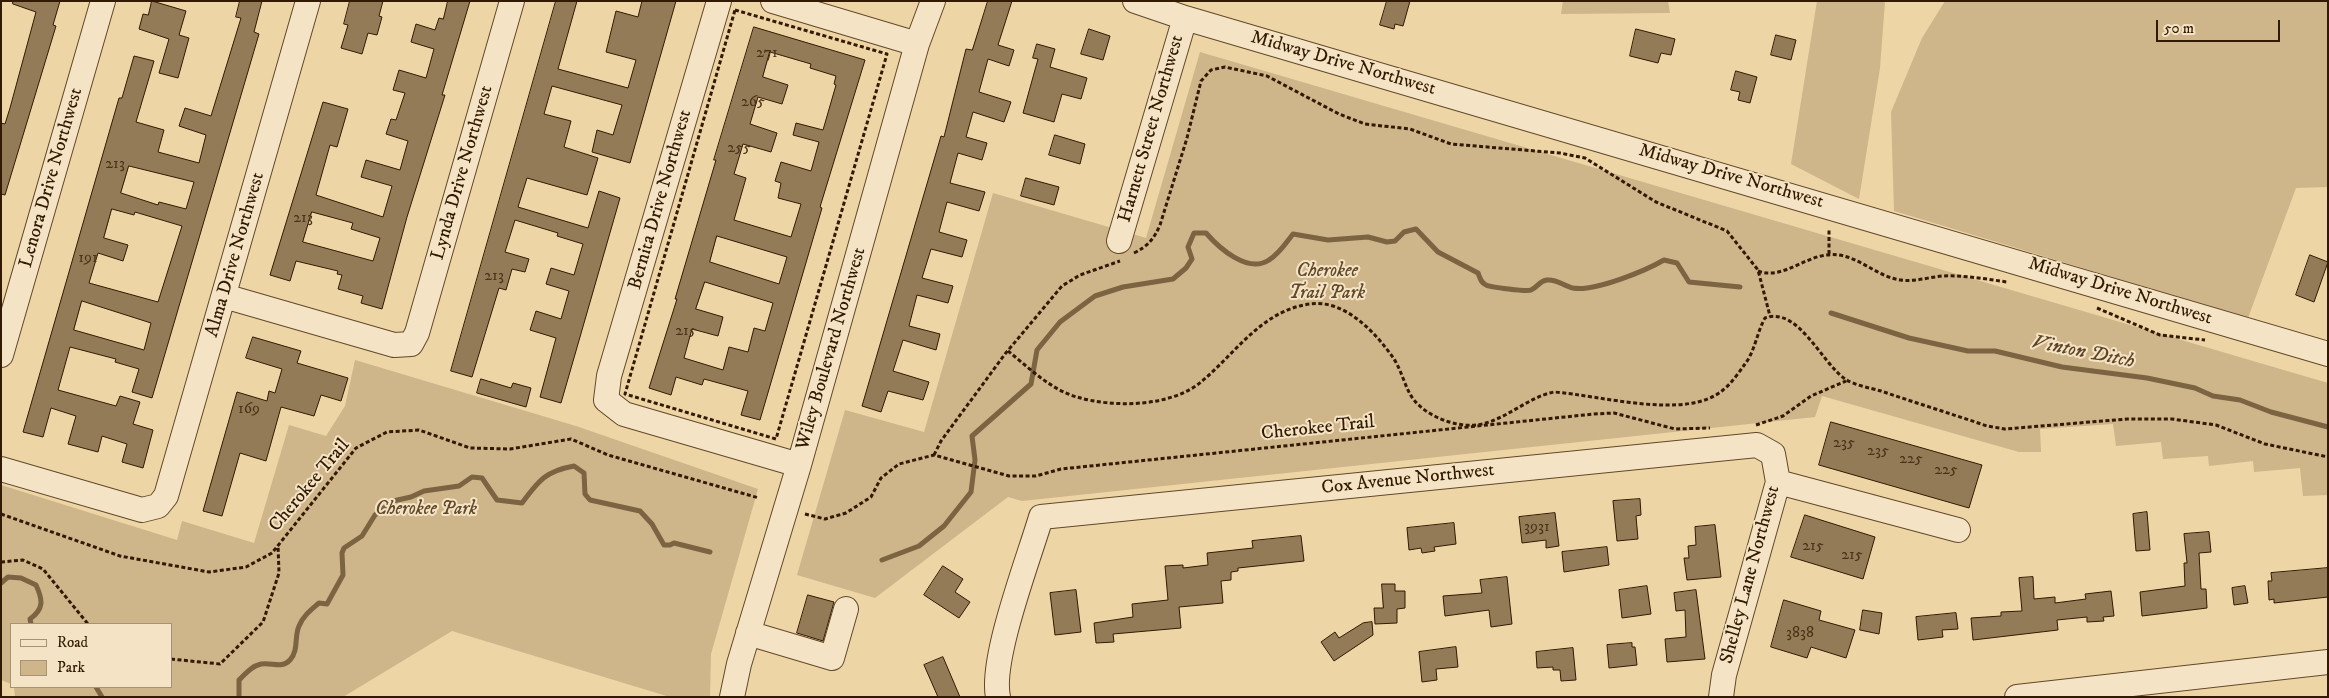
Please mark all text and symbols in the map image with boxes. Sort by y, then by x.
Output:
scale bar [2159,10,2283,42]
text: 50 m [2164,19,2194,38]
street label: Midway Drive Northwest [1248,27,1438,101]
street label: Harnett Street Northwest [1114,33,1190,225]
house number: 271 [756,44,778,64]
street label: Lynda Drive Northwest [427,83,499,263]
street label: Lenora Drive Northwest [15,85,89,271]
house number: 265 [741,93,765,113]
street label: Bernita Drive Northwest [624,107,698,293]
house number: 255 [727,139,751,159]
street label: Midway Drive Northwest [1636,140,1826,214]
house number: 213 [105,155,125,175]
street label: Alma Drive Northwest [202,170,270,340]
house number: 213 [293,209,313,229]
street label: Wiley Boulevard Northwest [792,245,872,453]
house number: 191 [78,249,98,269]
street label: Midway Drive Northwest [2025,253,2215,331]
park label: Cherokee Trail Park [1289,261,1365,305]
house number: 213 [484,267,504,287]
house number: 215 [675,322,697,342]
water label: Vinton Ditch [2030,331,2136,375]
house number: 169 [238,400,260,420]
street label: Cherokee Trail [1260,412,1376,446]
house number: 235 [1833,434,1855,454]
street label: Cherokee Trail [265,435,355,537]
house number: 235 [1867,442,1889,462]
house number: 225 [1899,450,1923,470]
street label: Cox Avenue Northwest [1320,460,1496,500]
house number: 225 [1934,461,1958,481]
street label: Shelley Lane Northwest [1716,483,1786,667]
park label: Cherokee Park [375,499,477,521]
house number: 3931 [1524,518,1550,538]
house number: 215 [1802,537,1824,557]
house number: 215 [1841,546,1863,566]
legend [10,623,172,688]
house number: 3838 [1786,624,1814,644]
text: Road [57,633,88,652]
text: Park [57,658,85,677]

